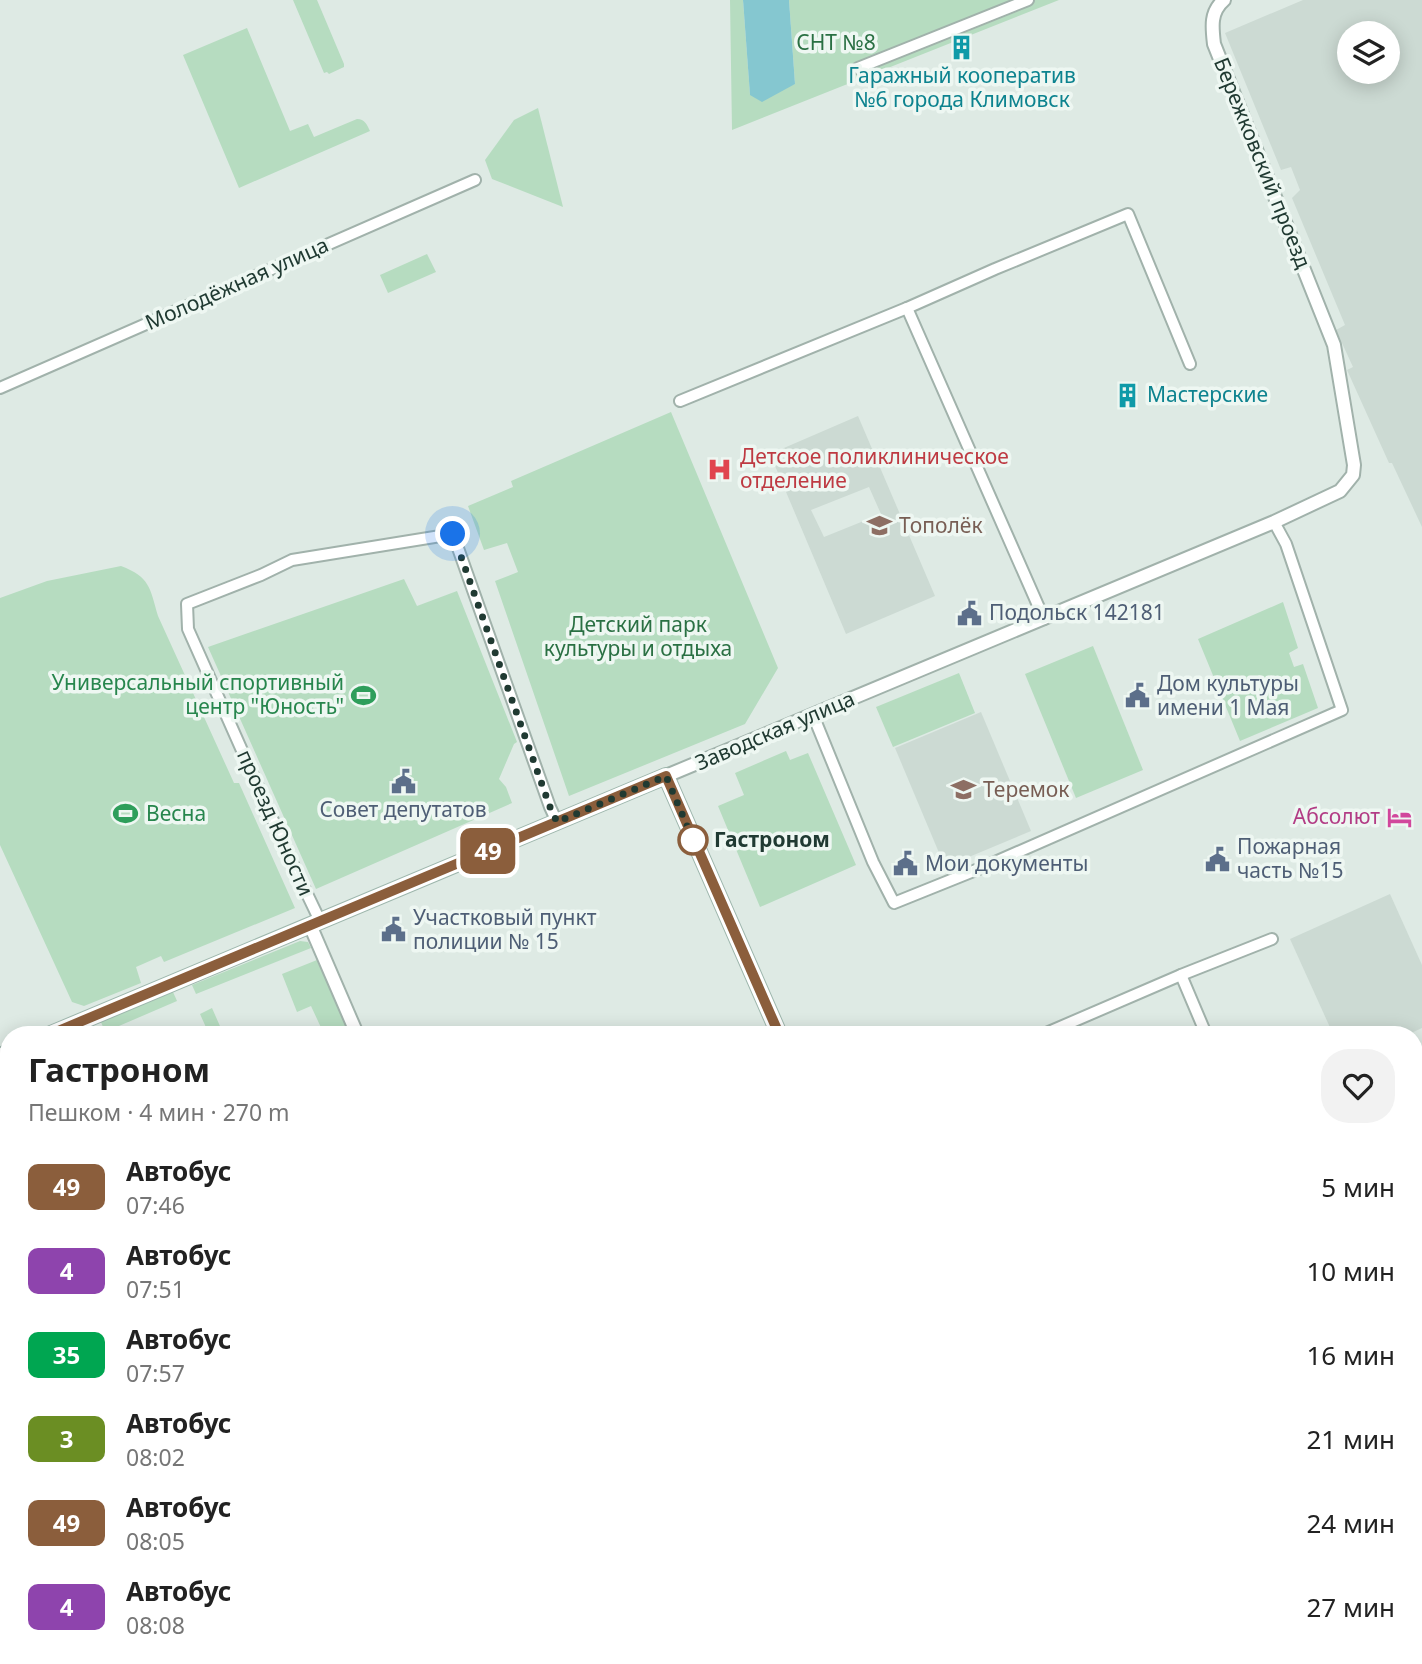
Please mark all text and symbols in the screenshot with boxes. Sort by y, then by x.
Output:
map controls [1337,21,1400,84]
button: layers [1337,21,1400,84]
park label: СНТ №8 [796,28,876,56]
building icon: Гаражный кооператив №6 города Климовск [948,33,976,61]
street label: Бережковский проезд [1208,53,1318,272]
place label: Гаражный кооператив №6 города Климовск [848,61,1076,113]
street label: Молодёжная улица [141,230,333,336]
place label: Мастерские [1147,380,1268,408]
building icon: Мастерские [1113,381,1141,409]
place label: Детское поликлиническое отделение [740,442,1009,494]
hospital icon: Детское поликлиническое отделение [706,455,734,483]
place label: Тополёк [899,511,983,539]
school or university icon: Тополёк [865,512,893,540]
your location [435,516,470,551]
place label: Подольск 142181 [989,598,1165,626]
public building icon: Подольск 142181 [955,599,983,627]
park label: Детский парк культуры и отдыха [544,610,732,662]
place label: Универсальный спортивный центр "Юность" [51,668,344,720]
place label: Дом культуры имени 1 Мая [1157,669,1299,721]
sports icon: Универсальный спортивный центр "Юность" [350,681,378,709]
public building icon: Дом культуры имени 1 Мая [1123,682,1151,710]
street label: Заводская улица [691,684,859,776]
street label: проезд Юности [231,745,321,900]
public building icon: Совет депутатов [389,767,417,795]
place label: Теремок [983,775,1070,803]
school or university icon: Теремок [949,776,977,804]
place label: Совет депутатов [319,795,487,823]
place label: Весна [146,799,206,827]
sports icon: Весна [112,800,140,828]
place label: Абсолют [1293,802,1380,830]
hotel icon: Абсолют [1386,803,1414,831]
marker: Гастроном [678,825,708,855]
place label: Гастроном [714,825,830,853]
line badge: 49 [456,828,520,874]
place label: Пожарная часть №15 [1237,832,1344,884]
text: 49 [474,834,502,867]
public building icon: Пожарная часть №15 [1203,845,1231,873]
place label: Мои документы [925,849,1088,877]
public building icon: Мои документы [891,850,919,878]
place label: Участковый пункт полиции № 15 [413,903,597,955]
public building icon: Участковый пункт полиции № 15 [379,916,407,944]
text: Гастроном [28,1047,210,1092]
button: heart [1321,1049,1395,1123]
text: Пешком · 4 мин · 270 m [28,1096,290,1128]
text: Автобус [126,1153,231,1189]
text: 5 мин [1321,1169,1395,1205]
text: 49 [53,1170,80,1203]
text: 07:46 [126,1189,185,1221]
text: Автобус [126,1237,231,1273]
text: 10 мин [1306,1253,1395,1289]
text: 4 [60,1254,73,1287]
text: 07:51 [126,1273,185,1305]
text: Автобус [126,1321,231,1357]
text: 16 мин [1306,1337,1395,1373]
text: 35 [53,1338,80,1371]
text: 07:57 [126,1357,185,1389]
text: Автобус [126,1405,231,1441]
text: 21 мин [1306,1421,1395,1457]
text: 3 [60,1422,73,1455]
text: 08:02 [126,1441,185,1473]
text: Автобус [126,1489,231,1525]
text: 24 мин [1306,1505,1395,1541]
text: 49 [53,1506,80,1539]
text: 08:05 [126,1525,185,1557]
text: Автобус [126,1573,231,1609]
text: 27 мин [1306,1589,1395,1625]
text: 4 [60,1590,73,1623]
text: 08:08 [126,1609,185,1641]

